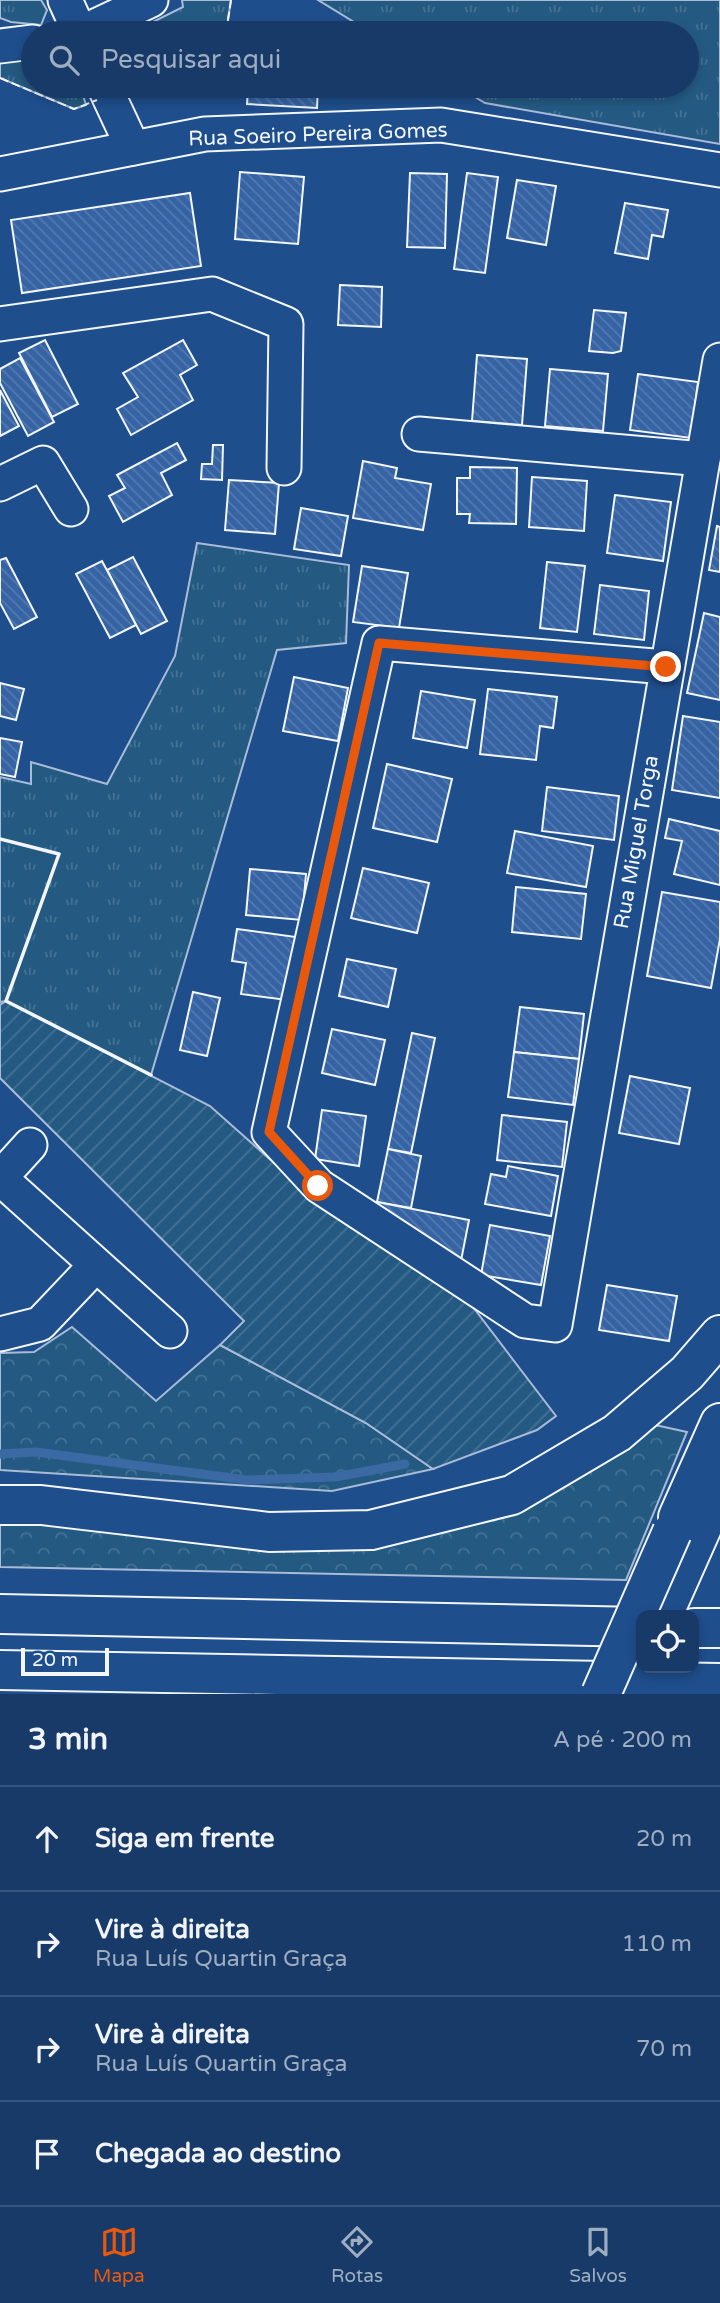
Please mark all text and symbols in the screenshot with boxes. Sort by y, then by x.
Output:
search box [21,21,699,98]
icon: search [45,41,83,79]
text: Pesquisar aqui [101,44,281,75]
street label: Rua Soeiro Pereira Gomes [188,117,448,152]
route end [650,651,681,682]
street label: Rua Miguel Torga [609,753,664,931]
route start [302,1170,333,1201]
map controls [636,1610,699,1673]
button: locate [636,1610,699,1673]
scale bar [21,1645,108,1677]
text: 20 m [32,1649,78,1671]
text: 3 min [28,1721,108,1758]
text: A pé · 200 m [553,1726,692,1754]
icon: ahead [28,1820,66,1858]
text: Siga em frente [95,1823,275,1854]
text: 20 m [636,1825,692,1853]
text: Vire à direita [95,1914,250,1945]
icon: right [28,1925,66,1963]
text: 110 m [622,1930,692,1958]
text: Rua Luís Quartin Graça [95,1945,347,1973]
text: Vire à direita [95,2019,250,2050]
icon: right [28,2030,66,2068]
text: 70 m [636,2035,692,2063]
text: Rua Luís Quartin Graça [95,2050,347,2078]
icon: arrive [28,2135,66,2173]
text: Chegada ao destino [95,2138,341,2169]
tab: Mapa [93,2223,145,2287]
tab: Rotas [331,2223,383,2287]
tab: Salvos [569,2223,627,2287]

